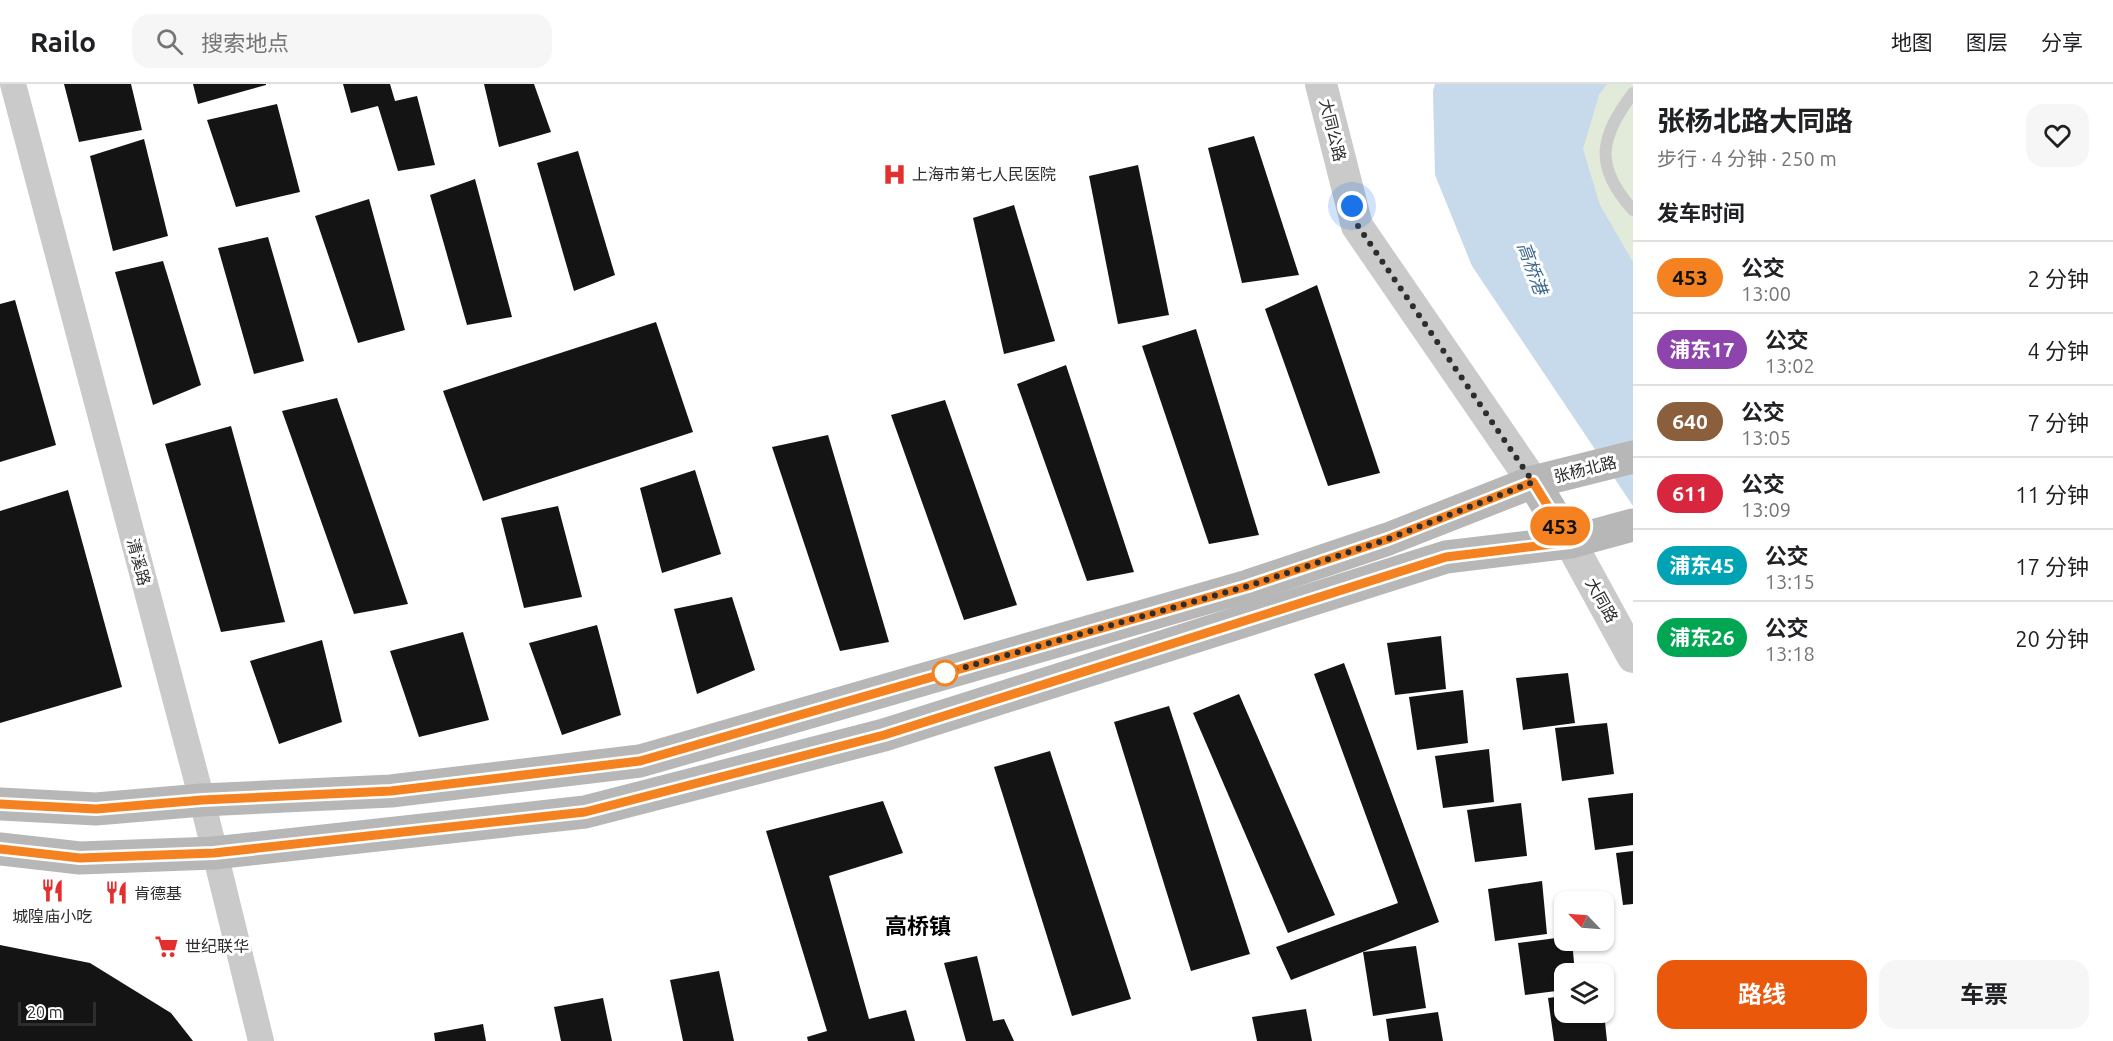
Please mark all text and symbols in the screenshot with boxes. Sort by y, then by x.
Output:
search box [132,14,552,68]
icon: search [153,25,186,58]
text: Railo [30,26,96,57]
text: 搜索地点 [201,30,289,55]
text: 地图 [1891,30,1933,54]
text: 图层 [1966,30,2008,54]
text: 分享 [2041,30,2083,54]
street label: 大同公路 [1317,97,1349,163]
button: heart [2026,104,2089,167]
text: 张杨北路大同路 [1657,105,1853,136]
text: 步行 · 4 分钟 · 250 m [1657,147,1837,170]
hospital icon: 上海市第七人民医院 [881,161,907,187]
place label: 上海市第七人民医院 [912,165,1056,183]
your location [1337,191,1367,221]
text: 发车时间 [1657,200,1745,225]
water label: 高桥港 [1514,239,1553,300]
text: 公交 [1741,255,1785,280]
text: 453 [1672,265,1708,289]
text: 2 分钟 [2028,266,2089,291]
text: 13:00 [1741,282,1791,305]
text: 公交 [1765,327,1809,352]
text: 浦东17 [1669,337,1735,361]
text: 4 分钟 [2028,338,2089,363]
text: 13:02 [1765,354,1815,377]
text: 公交 [1741,399,1785,424]
text: 640 [1672,409,1708,433]
text: 7 分钟 [2028,410,2089,435]
text: 13:05 [1741,426,1791,449]
street label: 张杨北路 [1552,453,1618,485]
text: 公交 [1741,471,1785,496]
text: 611 [1672,481,1708,505]
text: 11 分钟 [2015,482,2089,507]
text: 13:09 [1741,498,1791,521]
line badge: 453 [1526,506,1594,546]
text: 453 [1542,514,1578,538]
street label: 清溪路 [124,536,154,588]
text: 公交 [1765,543,1809,568]
text: 浦东45 [1669,553,1735,577]
text: 17 分钟 [2015,554,2089,579]
text: 13:15 [1765,570,1815,593]
street label: 大同路 [1582,575,1622,625]
text: 公交 [1765,615,1809,640]
text: 浦东26 [1669,625,1735,649]
text: 20 分钟 [2015,626,2089,651]
text: 13:18 [1765,642,1815,665]
unlabelled marker [932,660,958,686]
restaurant icon: 城隍庙小吃 [39,878,65,904]
restaurant icon: 肯德基 [103,880,129,906]
place label: 肯德基 [134,884,182,902]
north arrow [1554,891,1614,951]
map controls [1554,891,1614,1023]
place label: 城隍庙小吃 [12,907,92,925]
district label: 高桥镇 [885,913,951,938]
supermarket icon: 世纪联华 [154,933,180,959]
place label: 世纪联华 [185,937,249,955]
button: 路线 [1657,960,1867,1029]
button: 车票 [1879,960,2089,1029]
button: layers [1554,963,1614,1023]
scale bar [18,999,96,1026]
text: 20 m [27,1003,63,1021]

